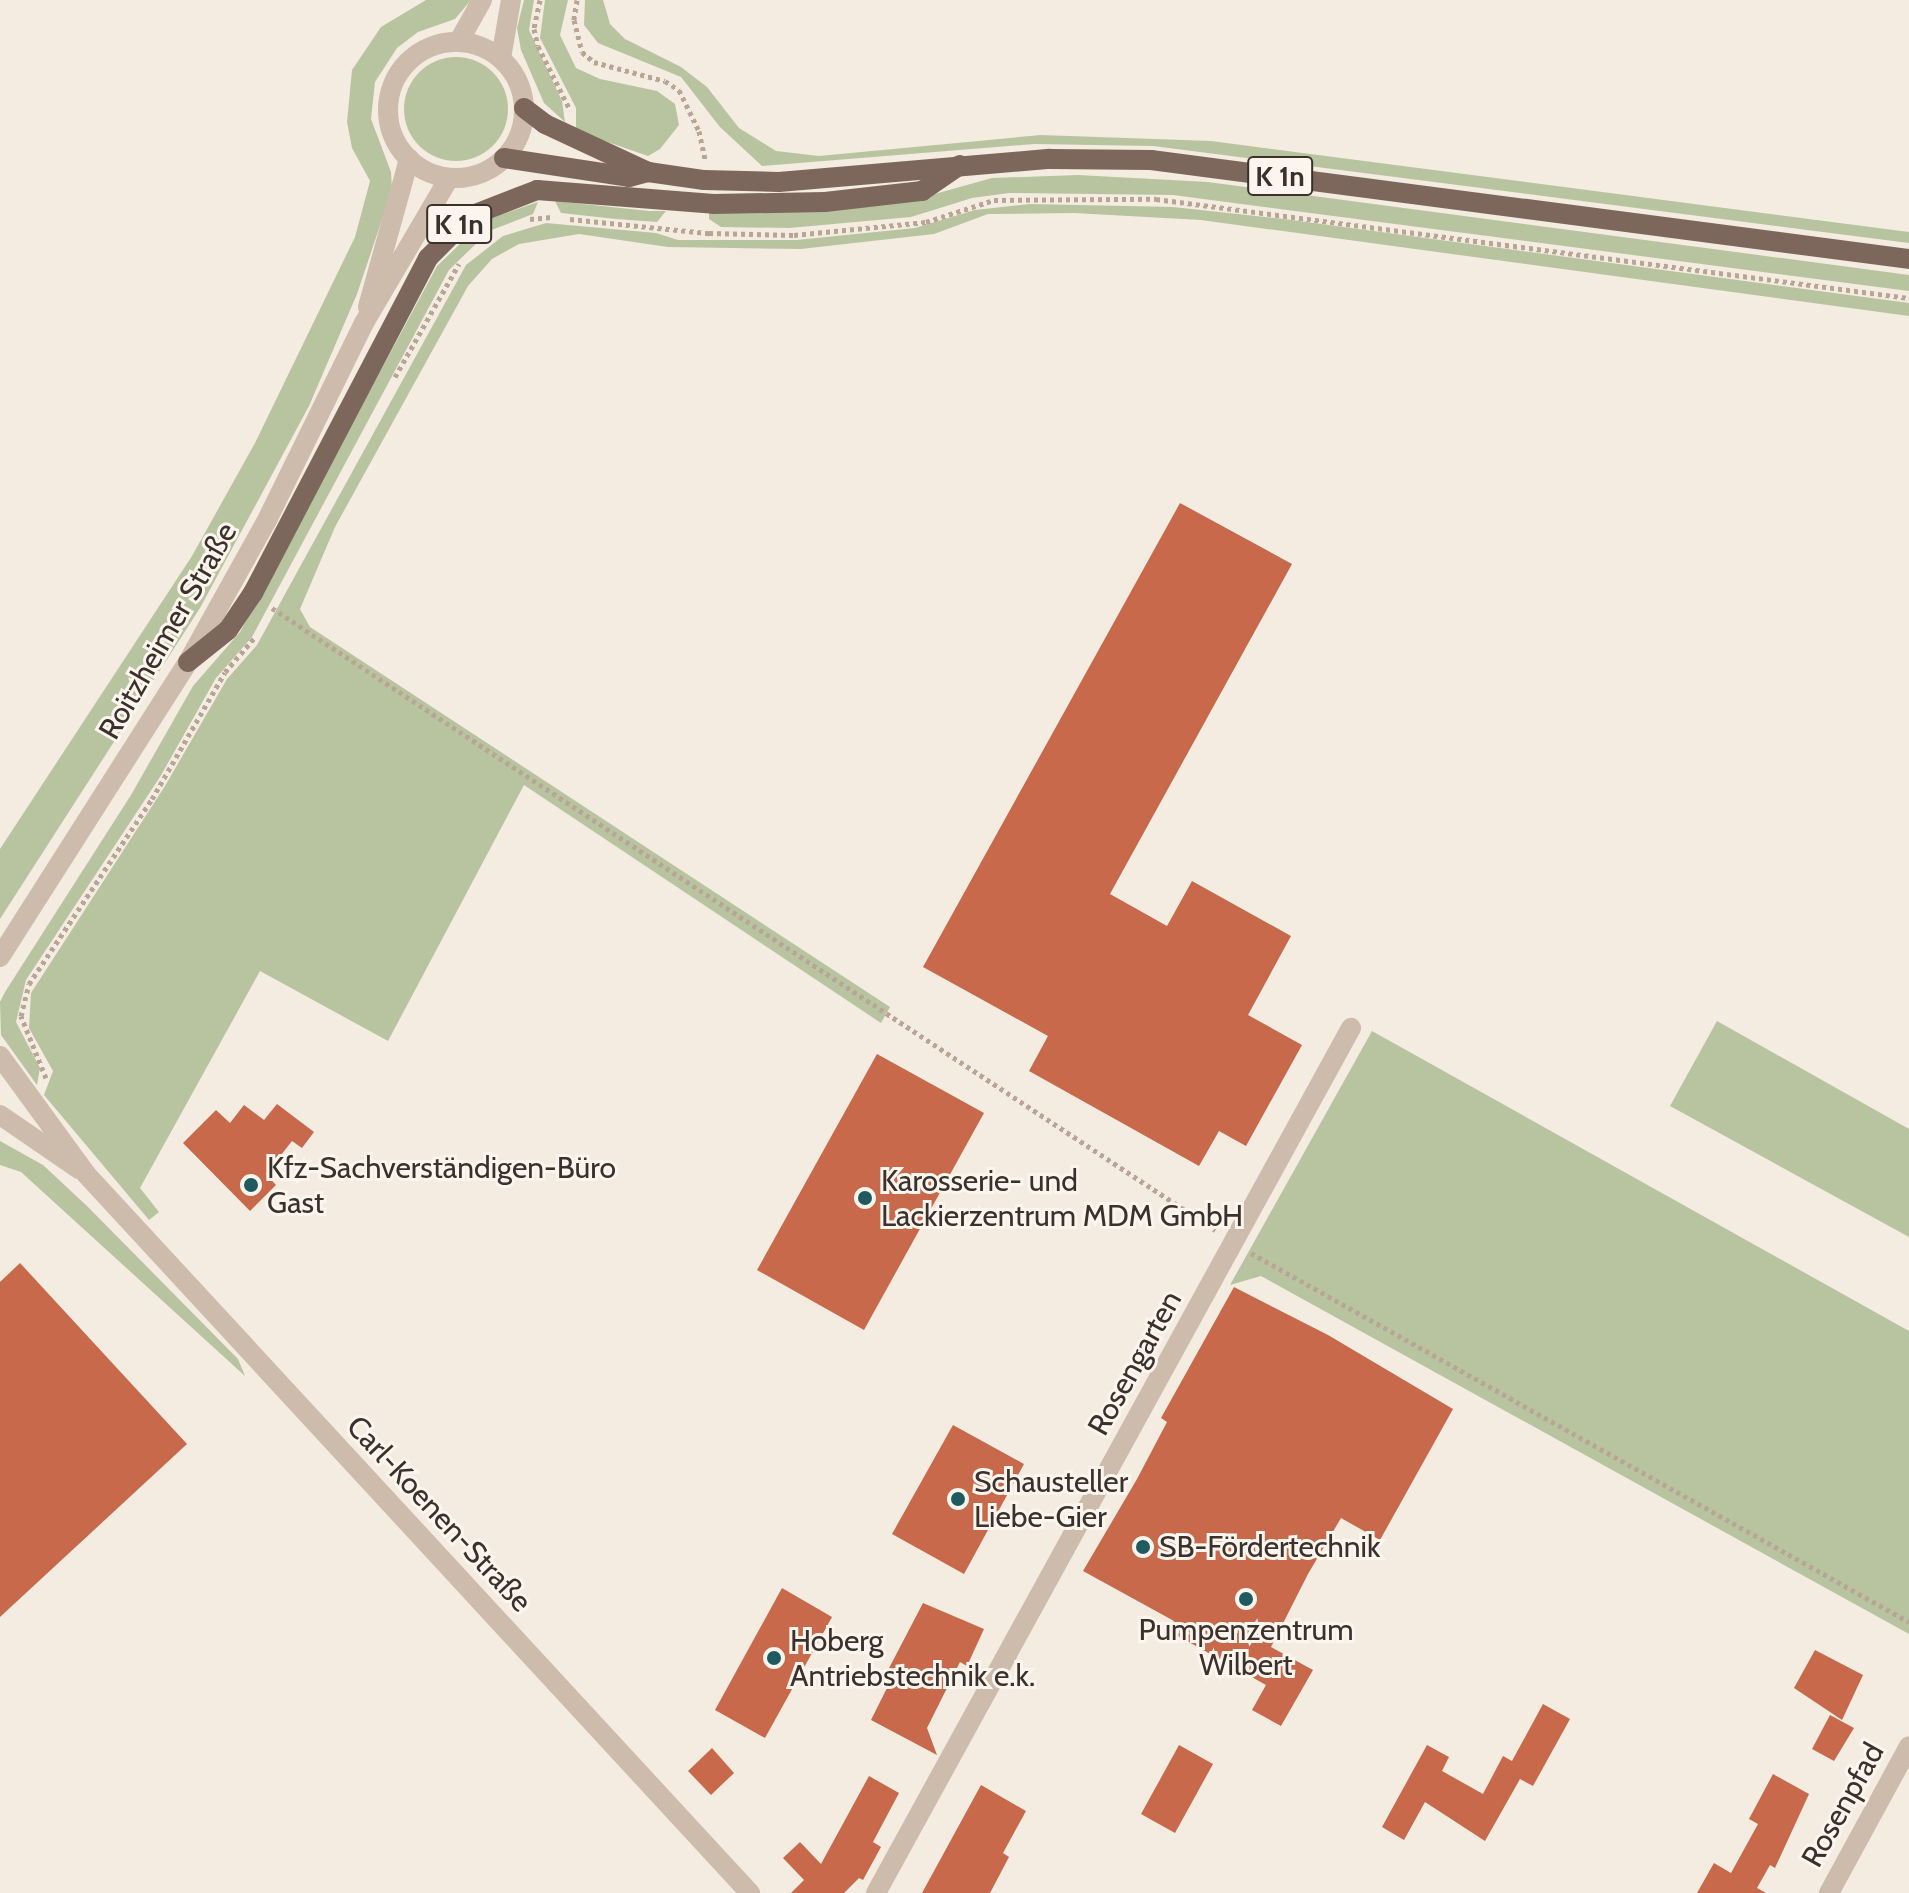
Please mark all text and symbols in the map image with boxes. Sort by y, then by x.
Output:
road number: K 1n [1246,152,1314,200]
road number: K 1n [425,200,493,248]
street label: Roitzheimer Straße [91,516,245,746]
place label: Kfz-Sachverständigen-Büro Gast [267,1150,616,1220]
place label: Karosserie- und Lackierzentrum MDM GmbH [881,1163,1243,1234]
marker: Kfz-Sachverständigen-Büro Gast [242,1176,260,1194]
marker: Karosserie- und Lackierzentrum MDM GmbH [856,1189,874,1207]
street label: Rosengarten [1081,1285,1189,1441]
street label: Carl-Koenen-Straße [339,1409,539,1619]
place label: Schausteller Liebe-Gier [974,1464,1128,1534]
marker: Schausteller Liebe-Gier [949,1490,967,1508]
place label: SB-Fördertechnik [1159,1529,1380,1565]
marker: SB-Fördertechnik [1134,1538,1152,1556]
marker: Pumpenzentrum Wilbert [1237,1590,1255,1608]
place label: Pumpenzentrum Wilbert [1138,1612,1354,1682]
place label: Hoberg Antriebstechnik e.k. [790,1623,1035,1694]
marker: Hoberg Antriebstechnik e.k. [765,1649,783,1667]
street label: Rosenpfad [1794,1737,1892,1873]

